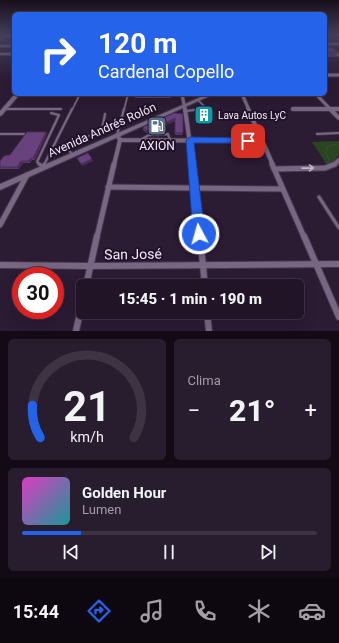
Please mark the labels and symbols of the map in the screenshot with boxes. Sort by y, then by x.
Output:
street label: Avenida Andrés Rolón [46,100,158,160]
building icon: Lava Autos LyC [193,104,215,126]
place label: Lava Autos LyC [218,110,286,121]
fuel station icon: AXION [146,115,168,137]
pin [231,124,265,158]
place label: AXION [139,139,175,153]
one-way arrow [301,164,314,172]
position arrow [178,213,220,255]
street label: San José [104,245,162,263]
speed limit sign: 30 [12,267,64,319]

